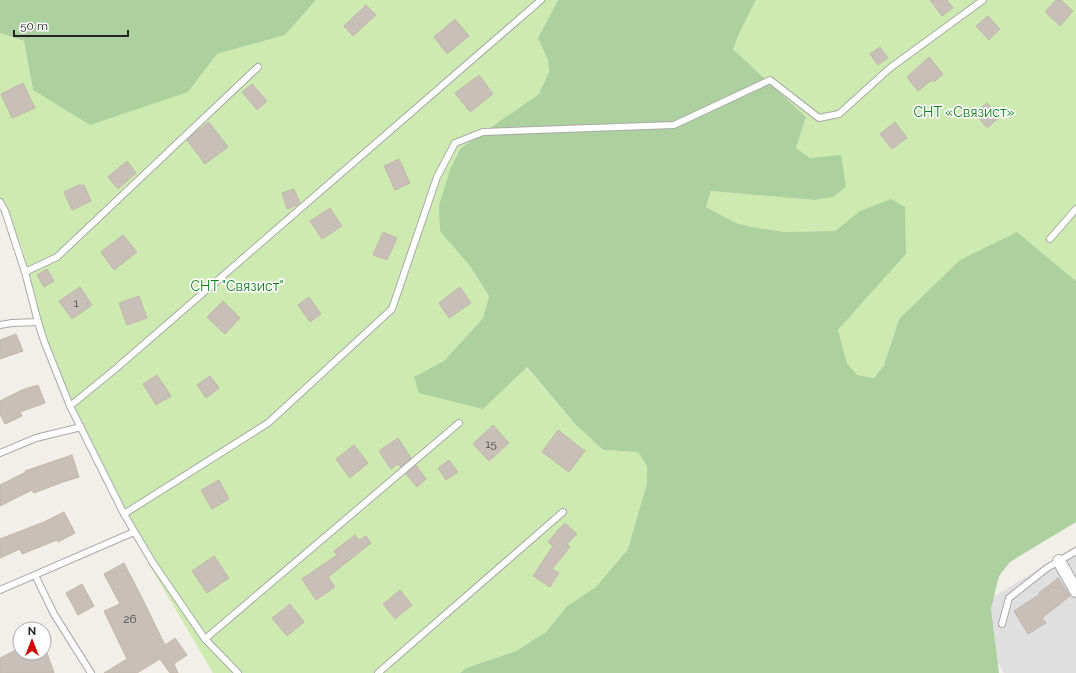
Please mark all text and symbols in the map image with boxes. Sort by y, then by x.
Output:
scale bar [14,12,128,38]
text: 50 m [20,19,48,33]
park label: СНТ «Связист» [913,104,1015,120]
park label: СНТ "Связист" [191,278,283,294]
house number: 1 [73,296,79,310]
house number: 15 [485,437,497,451]
house number: 26 [123,612,137,626]
north arrow [12,621,52,661]
text: N [28,625,36,638]

